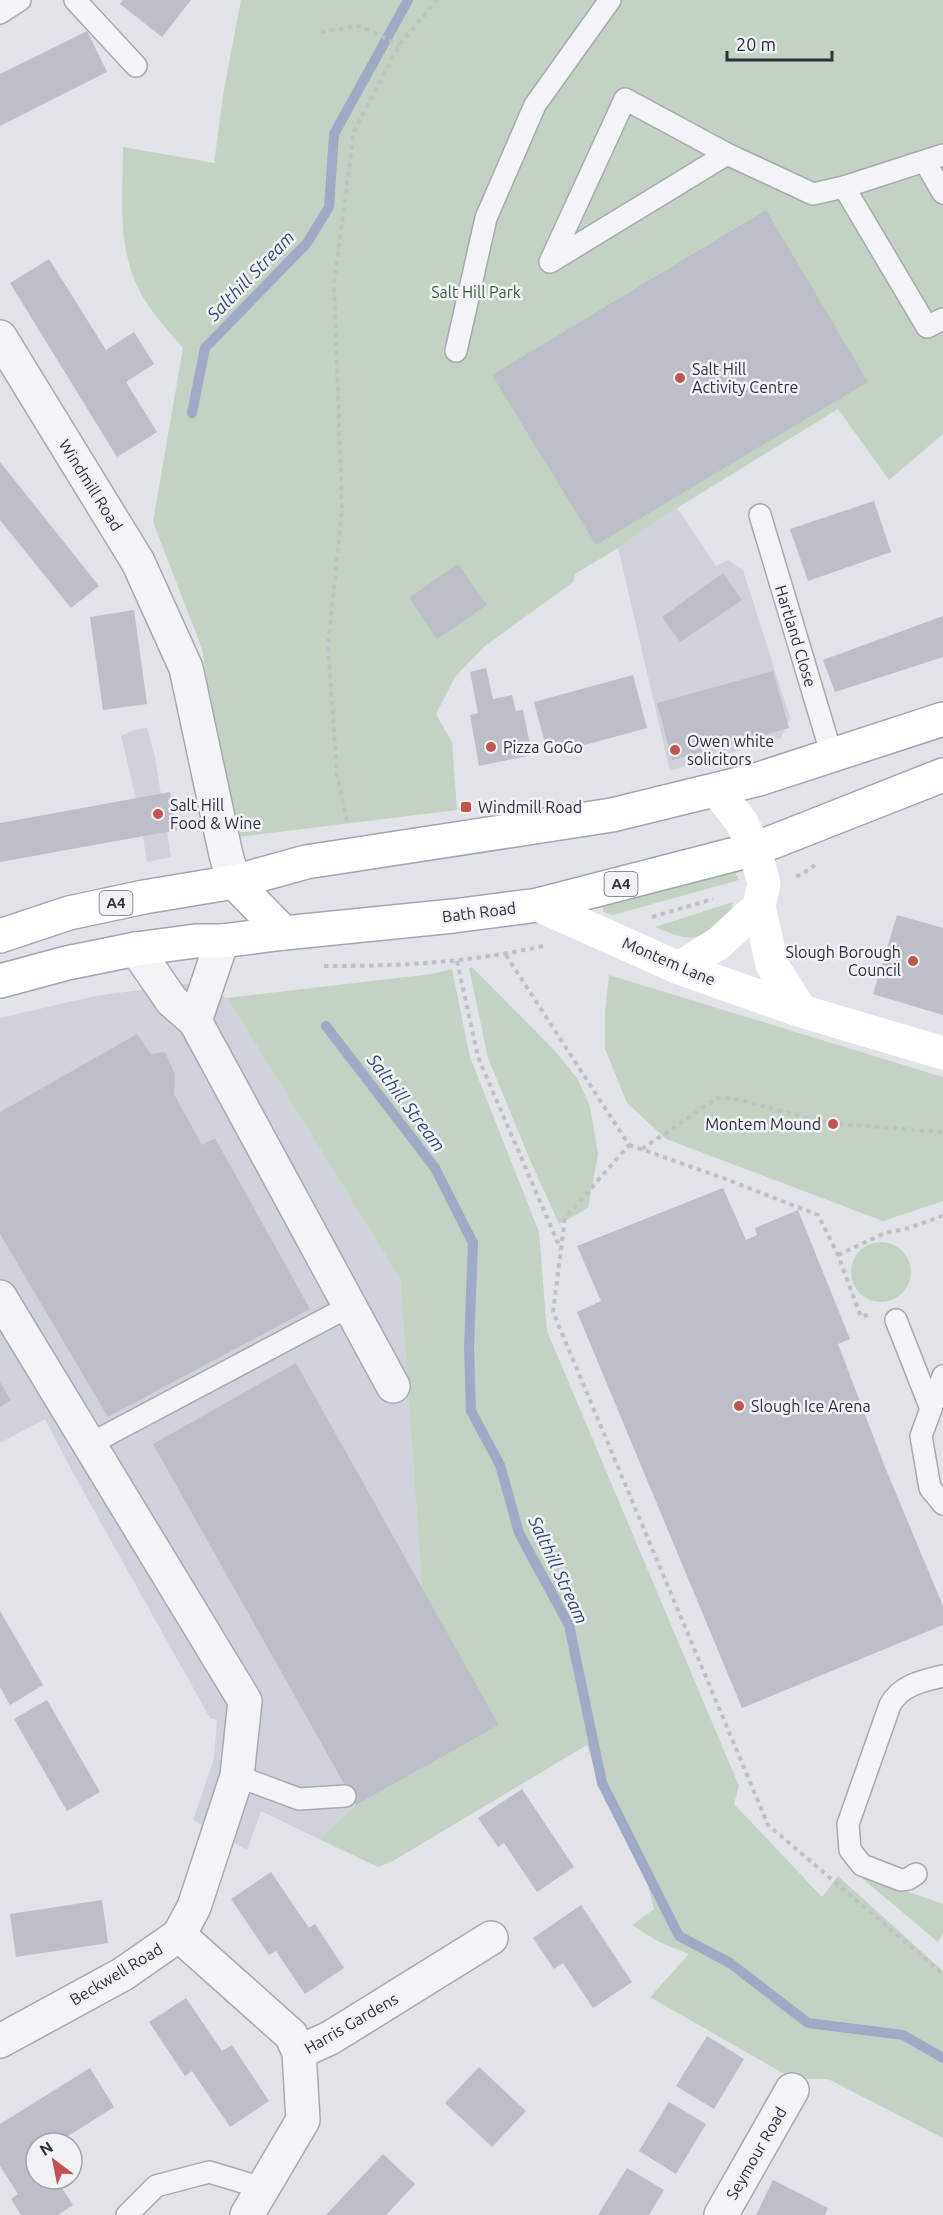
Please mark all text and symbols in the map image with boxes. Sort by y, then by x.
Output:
scale bar [727,24,832,62]
text: 20 m [736,34,776,54]
water label: Salthill Stream [202,226,298,325]
park label: Salt Hill Park [431,283,521,301]
place label: Salt Hill Activity Centre [692,360,798,396]
marker: Salt Hill Activity Centre [673,371,687,385]
street label: Windmill Road [56,436,126,534]
street label: Hartland Close [772,583,820,689]
place label: Owen white solicitors [687,732,774,768]
place label: Pizza GoGo [503,738,583,756]
marker: Pizza GoGo [484,740,498,754]
marker: Owen white solicitors [668,743,682,757]
place label: Salt Hill Food & Wine [170,796,261,832]
place label: Windmill Road [478,798,582,816]
marker: Windmill Road [459,800,473,814]
marker: Salt Hill Food & Wine [151,807,165,821]
road number: A4 [604,872,638,896]
road number: A4 [100,891,132,915]
street label: Bath Road [441,899,517,925]
street label: Montem Lane [620,933,718,989]
place label: Slough Borough Council [786,943,901,979]
marker: Slough Borough Council [906,954,920,968]
water label: Salthill Stream [363,1049,450,1155]
place label: Montem Mound [705,1115,821,1133]
marker: Montem Mound [826,1117,840,1131]
place label: Slough Ice Arena [751,1397,871,1415]
marker: Slough Ice Arena [732,1399,746,1413]
water label: Salthill Stream [525,1512,593,1627]
street label: Beckwell Road [66,1939,166,2009]
street label: Harris Gardens [301,1989,401,2057]
street label: Seymour Road [722,2104,790,2202]
north arrow [24,2131,84,2191]
text: N [36,2137,56,2159]

